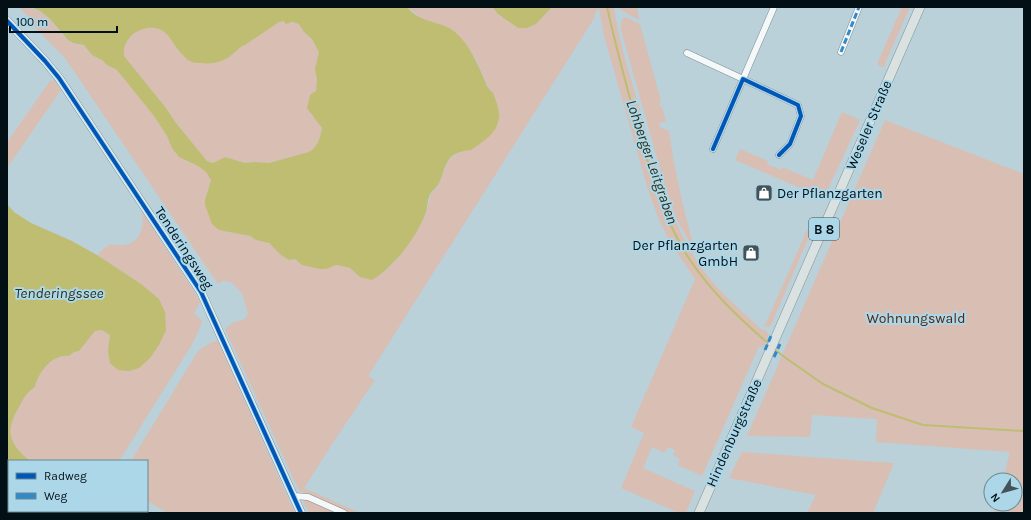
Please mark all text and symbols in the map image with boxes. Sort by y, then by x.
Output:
scale bar [10,8,117,34]
text: 100 m [16,15,48,29]
street label: Weseler Straße [843,78,895,172]
water label: Lohberger Leitgraben [622,98,682,226]
shop icon: Der Pflanzgarten [754,183,774,203]
place label: Der Pflanzgarten [777,185,883,202]
street label: Tenderingsweg [151,203,217,293]
road number: B 8 [809,218,839,240]
place label: Der Pflanzgarten GmbH [632,237,738,270]
shop icon: Der Pflanzgarten GmbH [741,243,761,263]
water label: Tenderingssee [15,284,103,302]
park label: Wohnungswald [867,310,965,327]
street label: Hindenburgstraße [703,376,765,490]
legend [8,460,148,512]
text: Radweg [44,469,87,483]
north arrow [983,472,1023,512]
text: Weg [44,489,68,503]
text: N [988,491,1003,505]

